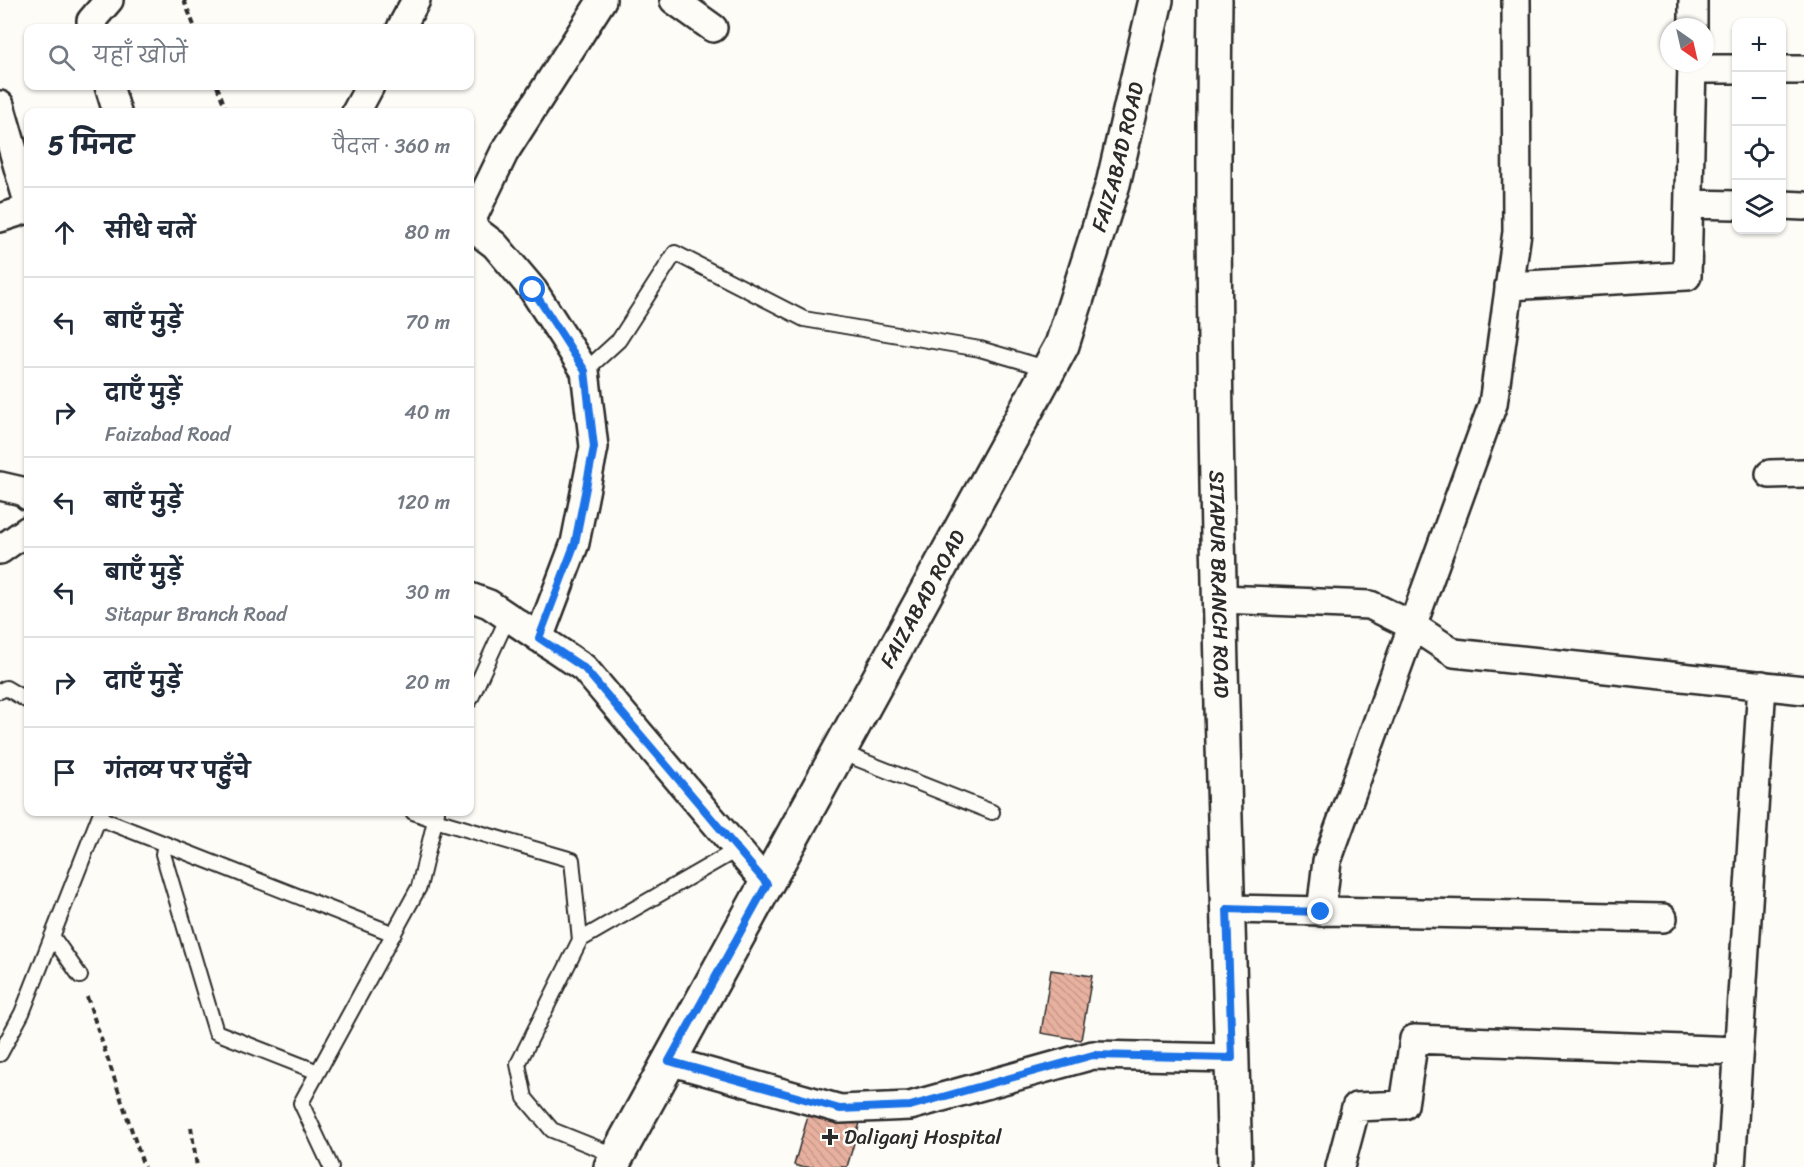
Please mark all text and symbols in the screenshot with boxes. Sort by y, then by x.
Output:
north arrow [1660,18,1714,72]
map controls [1732,18,1786,234]
button: + [1732,18,1786,72]
search box [24,24,474,90]
text: यहाँ खोजें [93,36,188,75]
icon: search [45,41,78,74]
button: − [1732,72,1786,126]
street label: FAIZABAD ROAD [1080,78,1155,237]
text: 5 मिनट [48,122,134,168]
button: locate [1732,126,1786,180]
text: पैदल · 360 m [332,129,450,164]
button: layers [1732,180,1786,234]
text: सीधे चलें [105,211,195,250]
text: 80 m [405,215,450,250]
icon: ahead [48,216,81,249]
route start [519,276,545,302]
text: बाएँ मुड़ें [105,301,182,340]
text: 70 m [405,305,450,340]
icon: left [48,306,81,339]
text: दाएँ मुड़ें [105,373,182,412]
text: 40 m [404,395,450,430]
icon: right [48,396,81,429]
text: Faizabad Road [105,417,230,452]
street label: SITAPUR BRANCH ROAD [1198,470,1241,699]
text: बाएँ मुड़ें [105,481,182,520]
text: 120 m [397,485,450,520]
icon: left [48,486,81,519]
street label: FAIZABAD ROAD [869,522,977,675]
text: बाएँ मुड़ें [105,553,182,592]
text: 30 m [406,575,450,610]
icon: left [48,576,81,609]
text: Sitapur Branch Road [105,597,287,632]
text: दाएँ मुड़ें [105,661,182,700]
text: 20 m [405,665,450,700]
icon: right [48,666,81,699]
text: गंतव्य पर पहुँचे [105,751,250,790]
icon: arrive [48,756,81,789]
route end [1307,898,1333,924]
place label: Daliganj Hospital [844,1118,1003,1156]
marker: Daliganj Hospital [821,1128,839,1146]

